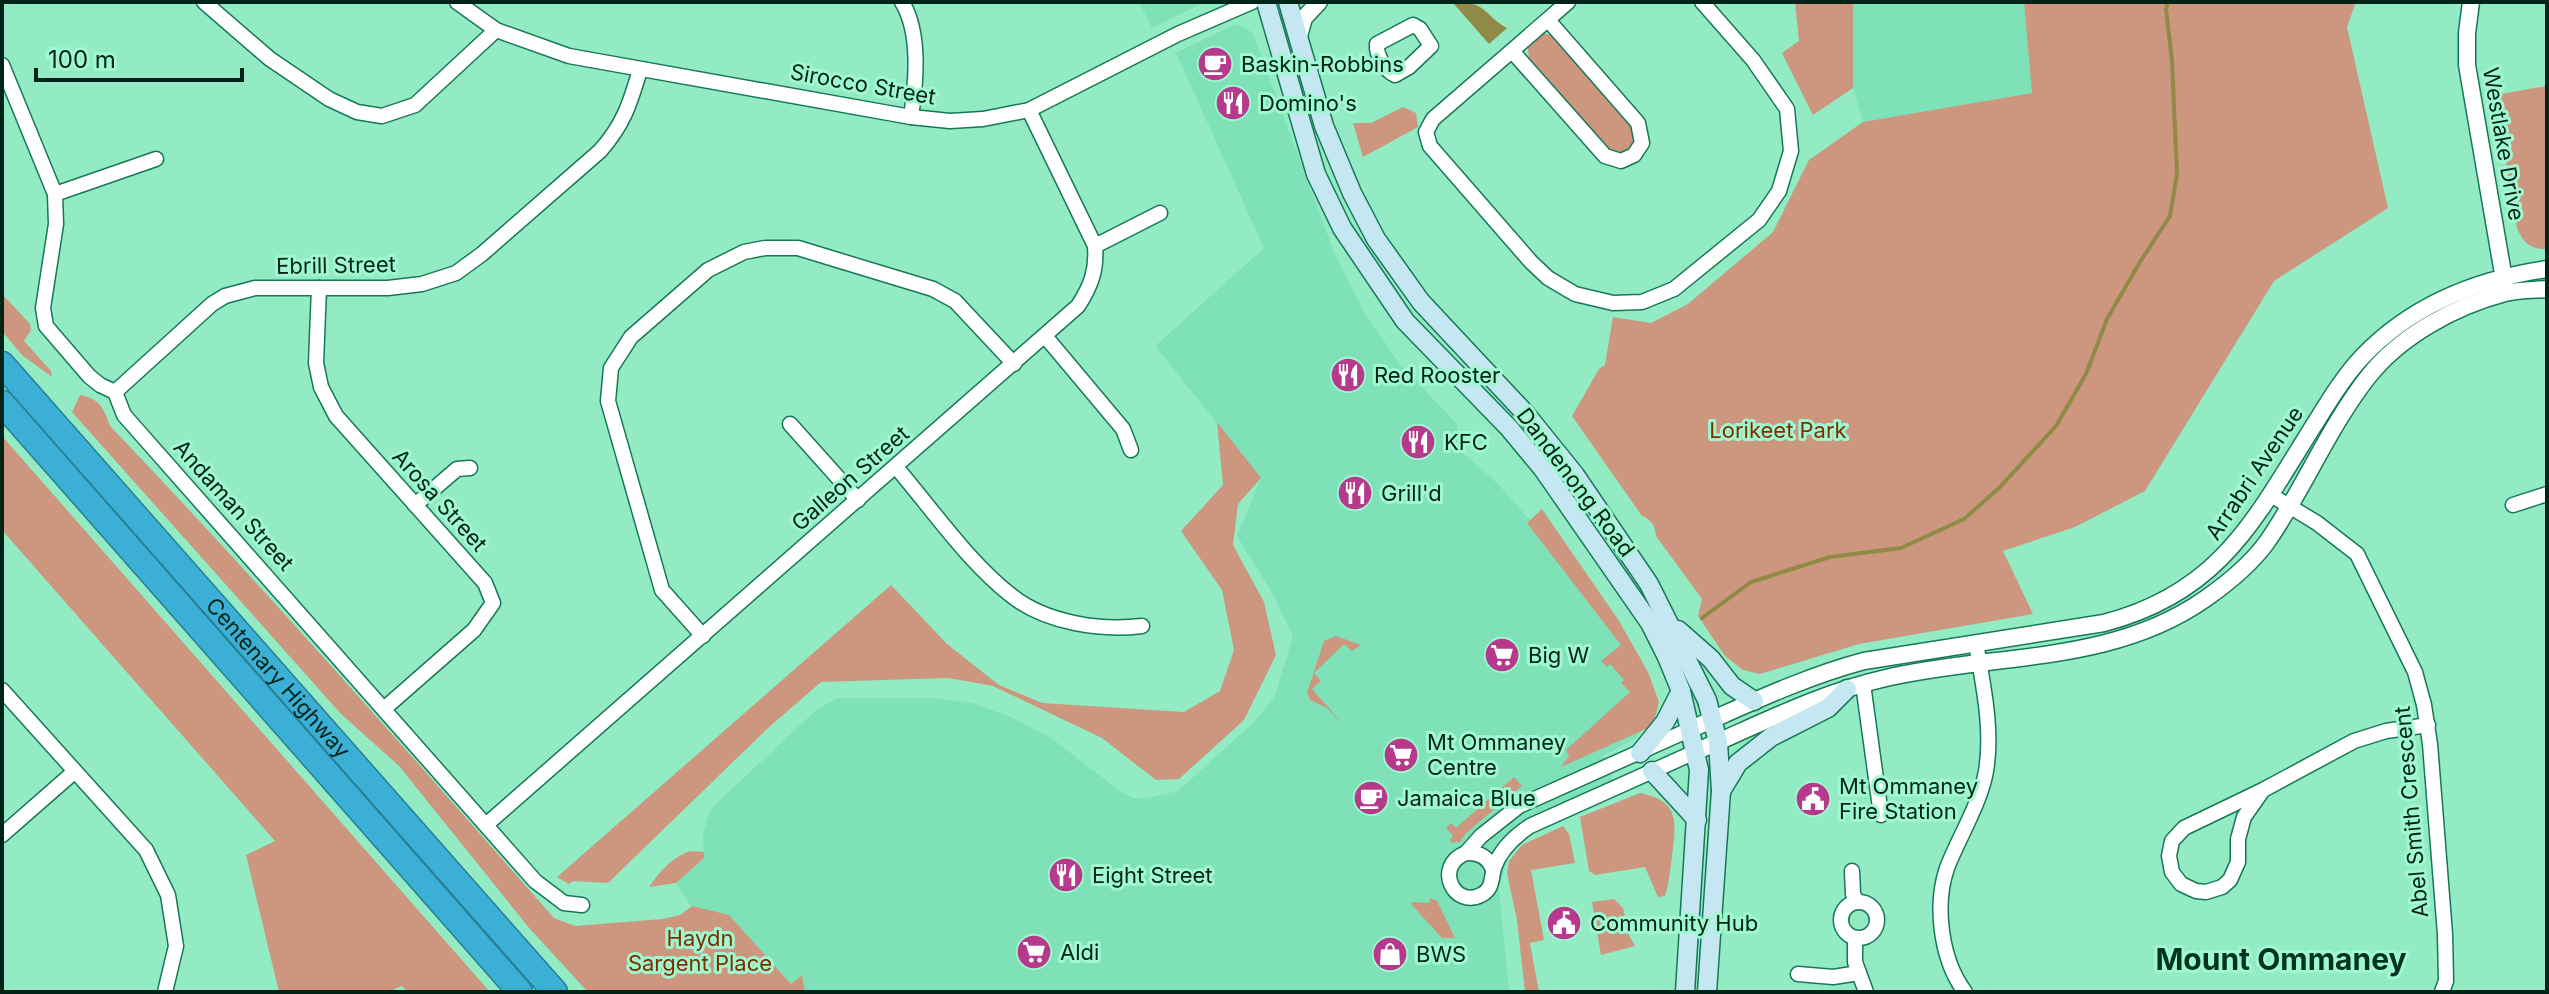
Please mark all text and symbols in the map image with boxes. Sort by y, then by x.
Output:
scale bar [36,32,242,82]
text: 100 m [48,45,116,74]
cafe icon: Baskin-Robbins [1196,45,1234,83]
place label: Baskin-Robbins [1241,51,1404,77]
street label: Sirocco Street [788,58,938,110]
street label: Westlake Drive [2478,65,2530,223]
restaurant icon: Domino's [1214,84,1252,122]
place label: Domino's [1259,90,1357,116]
street label: Ebrill Street [276,251,396,279]
restaurant icon: Red Rooster [1329,356,1367,394]
place label: Red Rooster [1374,362,1500,388]
street label: Arrabri Avenue [2200,401,2308,545]
street label: Dandenong Road [1512,403,1640,561]
park label: Lorikeet Park [1709,417,1847,443]
street label: Galleon Street [786,420,914,536]
restaurant icon: KFC [1399,423,1437,461]
place label: KFC [1444,429,1488,455]
street label: Andaman Street [169,434,299,576]
street label: Arosa Street [387,444,493,556]
restaurant icon: Grill'd [1336,474,1374,512]
place label: Grill'd [1381,480,1442,506]
street label: Centenary Highway [201,592,356,763]
supermarket icon: Big W [1483,636,1521,674]
place label: Big W [1528,642,1589,668]
street label: Abel Smith Crescent [2389,705,2433,919]
place label: Mt Ommaney Centre [1427,729,1566,780]
supermarket icon: Mt Ommaney Centre [1382,736,1420,774]
place label: Mt Ommaney Fire Station [1839,773,1978,824]
cafe icon: Jamaica Blue [1352,779,1390,817]
public building icon: Mt Ommaney Fire Station [1794,780,1832,818]
place label: Jamaica Blue [1397,785,1536,811]
restaurant icon: Eight Street [1047,856,1085,894]
place label: Eight Street [1092,862,1213,888]
public building icon: Community Hub [1545,904,1583,942]
place label: Community Hub [1590,910,1758,936]
park label: Haydn Sargent Place [628,925,772,976]
supermarket icon: Aldi [1015,933,1053,971]
shop icon: BWS [1371,935,1409,973]
place label: Aldi [1060,939,1099,965]
place label: BWS [1416,941,1466,967]
district label: Mount Ommaney [2155,941,2407,977]

